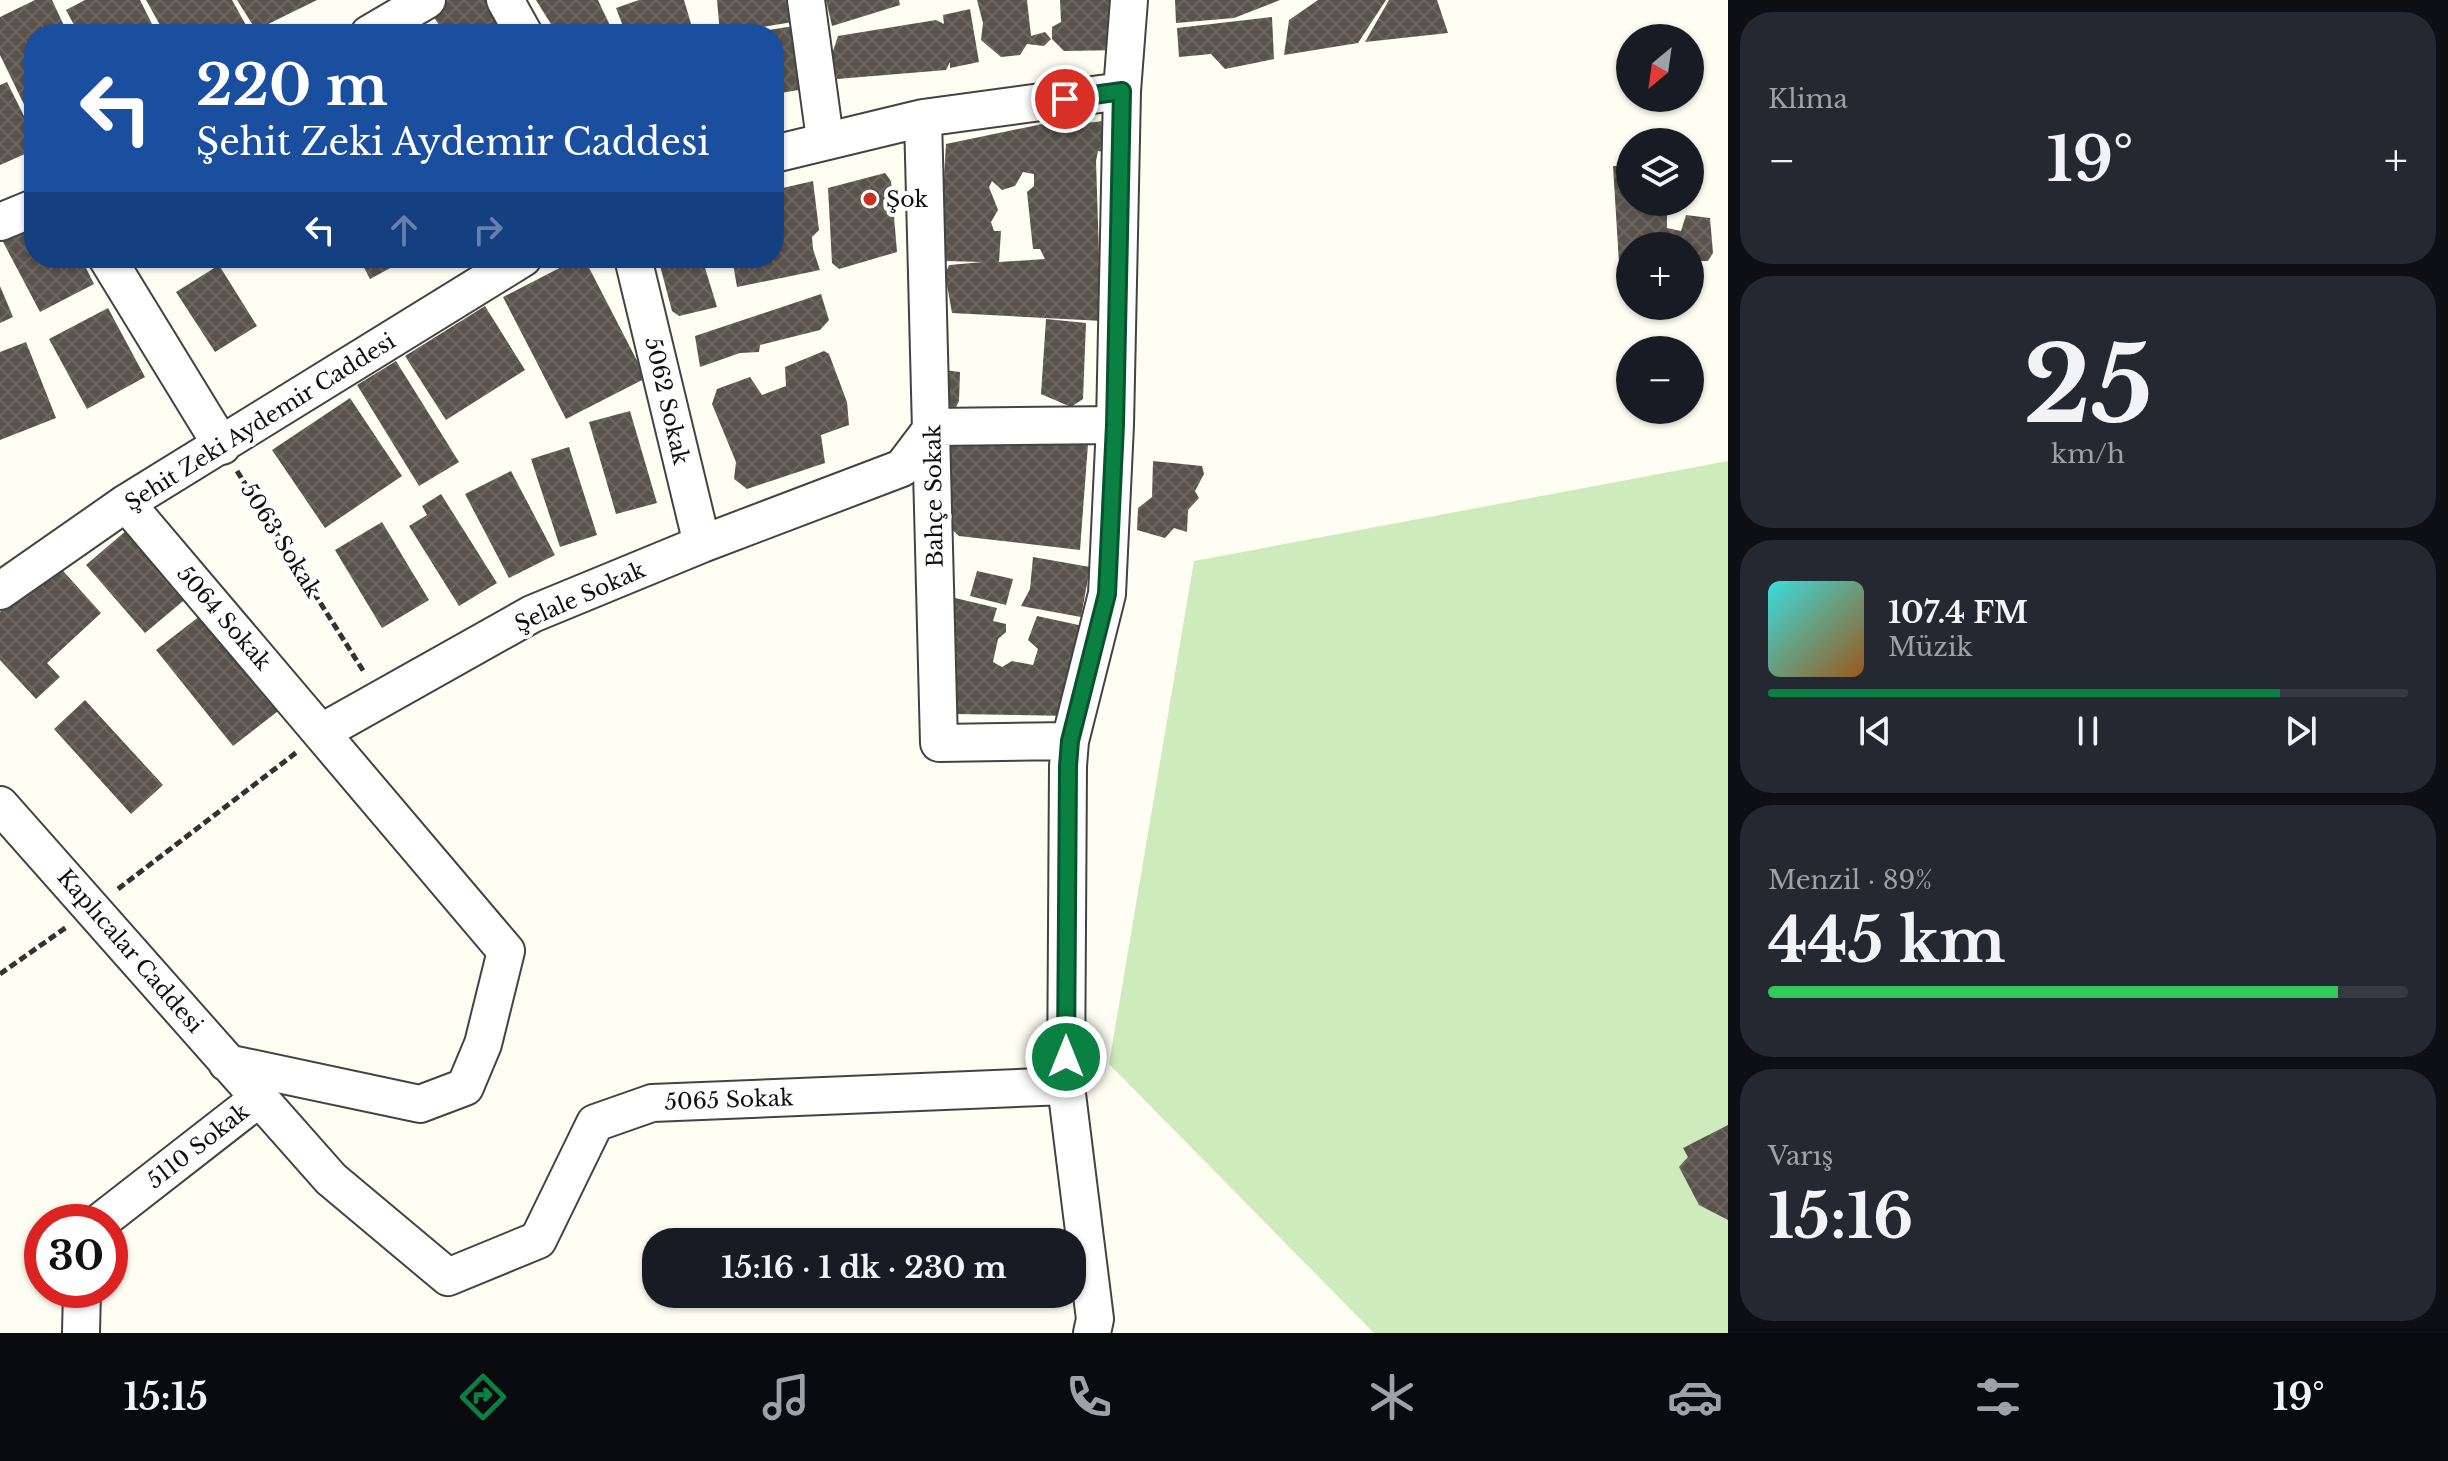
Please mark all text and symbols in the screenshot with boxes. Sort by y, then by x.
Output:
north arrow [1616,24,1704,112]
map controls [1616,24,1704,424]
text: 220 m [196,51,388,120]
icon: left [64,56,168,160]
pin [1031,65,1099,133]
icon: arrive [1043,77,1087,121]
text: Klima [1768,83,1848,115]
text: Şehit Zeki Aydemir Caddesi [196,120,710,165]
text: 19° [2047,123,2133,197]
button: layers [1616,128,1704,216]
text: − [1768,133,1796,188]
text: + [2384,133,2408,188]
place label: Şok [886,186,929,213]
marker: Şok [861,190,879,208]
icon: left [298,208,342,252]
icon: ahead [382,208,426,252]
icon: right [466,208,510,252]
button: + [1616,232,1704,320]
text: 25 [2023,321,2153,450]
street label: Şehit Zeki Aydemir Caddesi [120,327,401,517]
street label: 5062 Sokak [639,335,695,468]
button: − [1616,336,1704,424]
street label: Bahçe Sokak [919,424,949,568]
text: km/h [2051,438,2125,470]
street label: 5063 Sokak [235,478,327,603]
street label: Şelale Sokak [511,556,650,638]
street label: 5064 Sokak [171,560,277,676]
text: 107.4 FM [1888,594,2028,631]
text: Müzik [1888,631,1973,663]
icon: previous [1853,709,1897,753]
icon: pause [2066,709,2110,753]
icon: next [2279,709,2323,753]
street label: Kaplıcalar Caddesi [52,864,209,1039]
text: Menzil · 89% [1768,864,1933,896]
text: 445 km [1768,904,2006,978]
position arrow [1024,1015,1108,1099]
street label: 5065 Sokak [664,1084,794,1116]
street label: 5110 Sokak [142,1098,255,1194]
text: Varış [1768,1140,1833,1172]
text: 15:16 [1768,1180,1914,1254]
speed limit sign: 30 [24,1204,128,1308]
text: 15:16 · 1 dk · 230 m [721,1249,1007,1286]
icon: directions [455,1369,511,1425]
icon: music [758,1369,814,1425]
icon: phone [1061,1369,1117,1425]
icon: climate [1364,1369,1420,1425]
icon: car [1667,1369,1723,1425]
icon: filters [1970,1369,2026,1425]
text: 15:15 [123,1375,208,1420]
text: 19° [2273,1375,2324,1420]

